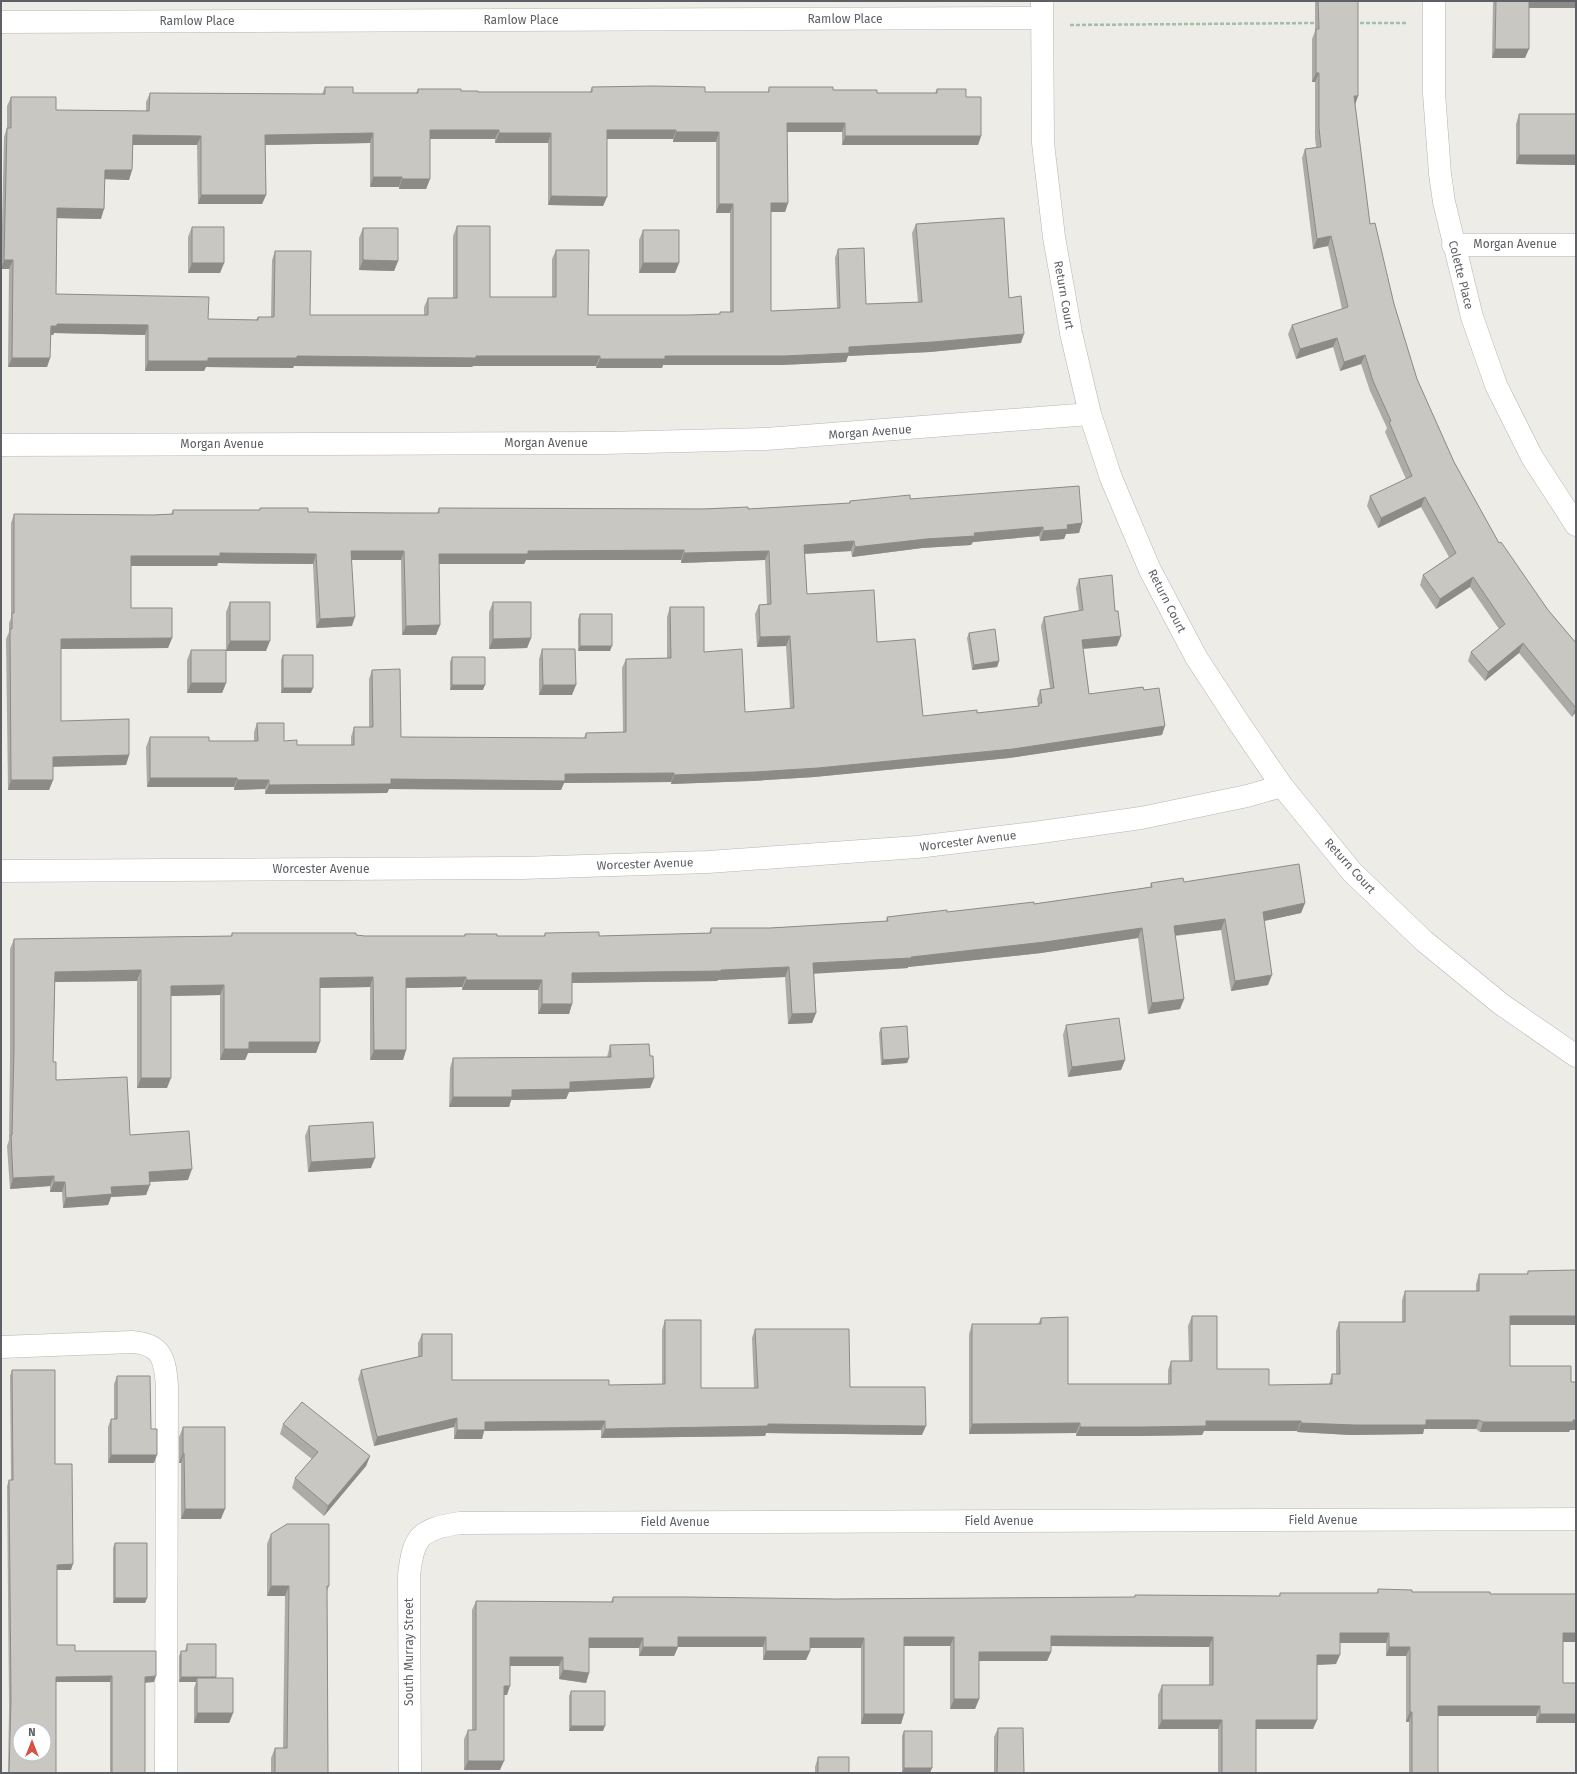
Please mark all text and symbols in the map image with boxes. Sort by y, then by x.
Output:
street label: Ramlow Place [807,12,883,26]
street label: Ramlow Place [483,13,559,27]
street label: Ramlow Place [159,14,235,28]
street label: Morgan Avenue [1473,237,1557,251]
street label: Colette Place [1446,239,1476,311]
street label: Return Court [1051,260,1077,331]
street label: Morgan Avenue [828,422,912,442]
street label: Morgan Avenue [504,436,588,450]
street label: Morgan Avenue [180,437,264,451]
street label: Return Court [1145,567,1189,636]
street label: Worcester Avenue [919,828,1017,854]
street label: Return Court [1322,836,1379,897]
street label: Worcester Avenue [596,855,694,873]
street label: Worcester Avenue [272,862,370,876]
street label: Field Avenue [1288,1513,1358,1527]
street label: Field Avenue [964,1514,1034,1528]
street label: Field Avenue [640,1515,710,1529]
street label: South Murray Street [402,1597,416,1706]
north arrow [12,1722,52,1762]
text: N [28,1726,36,1739]

